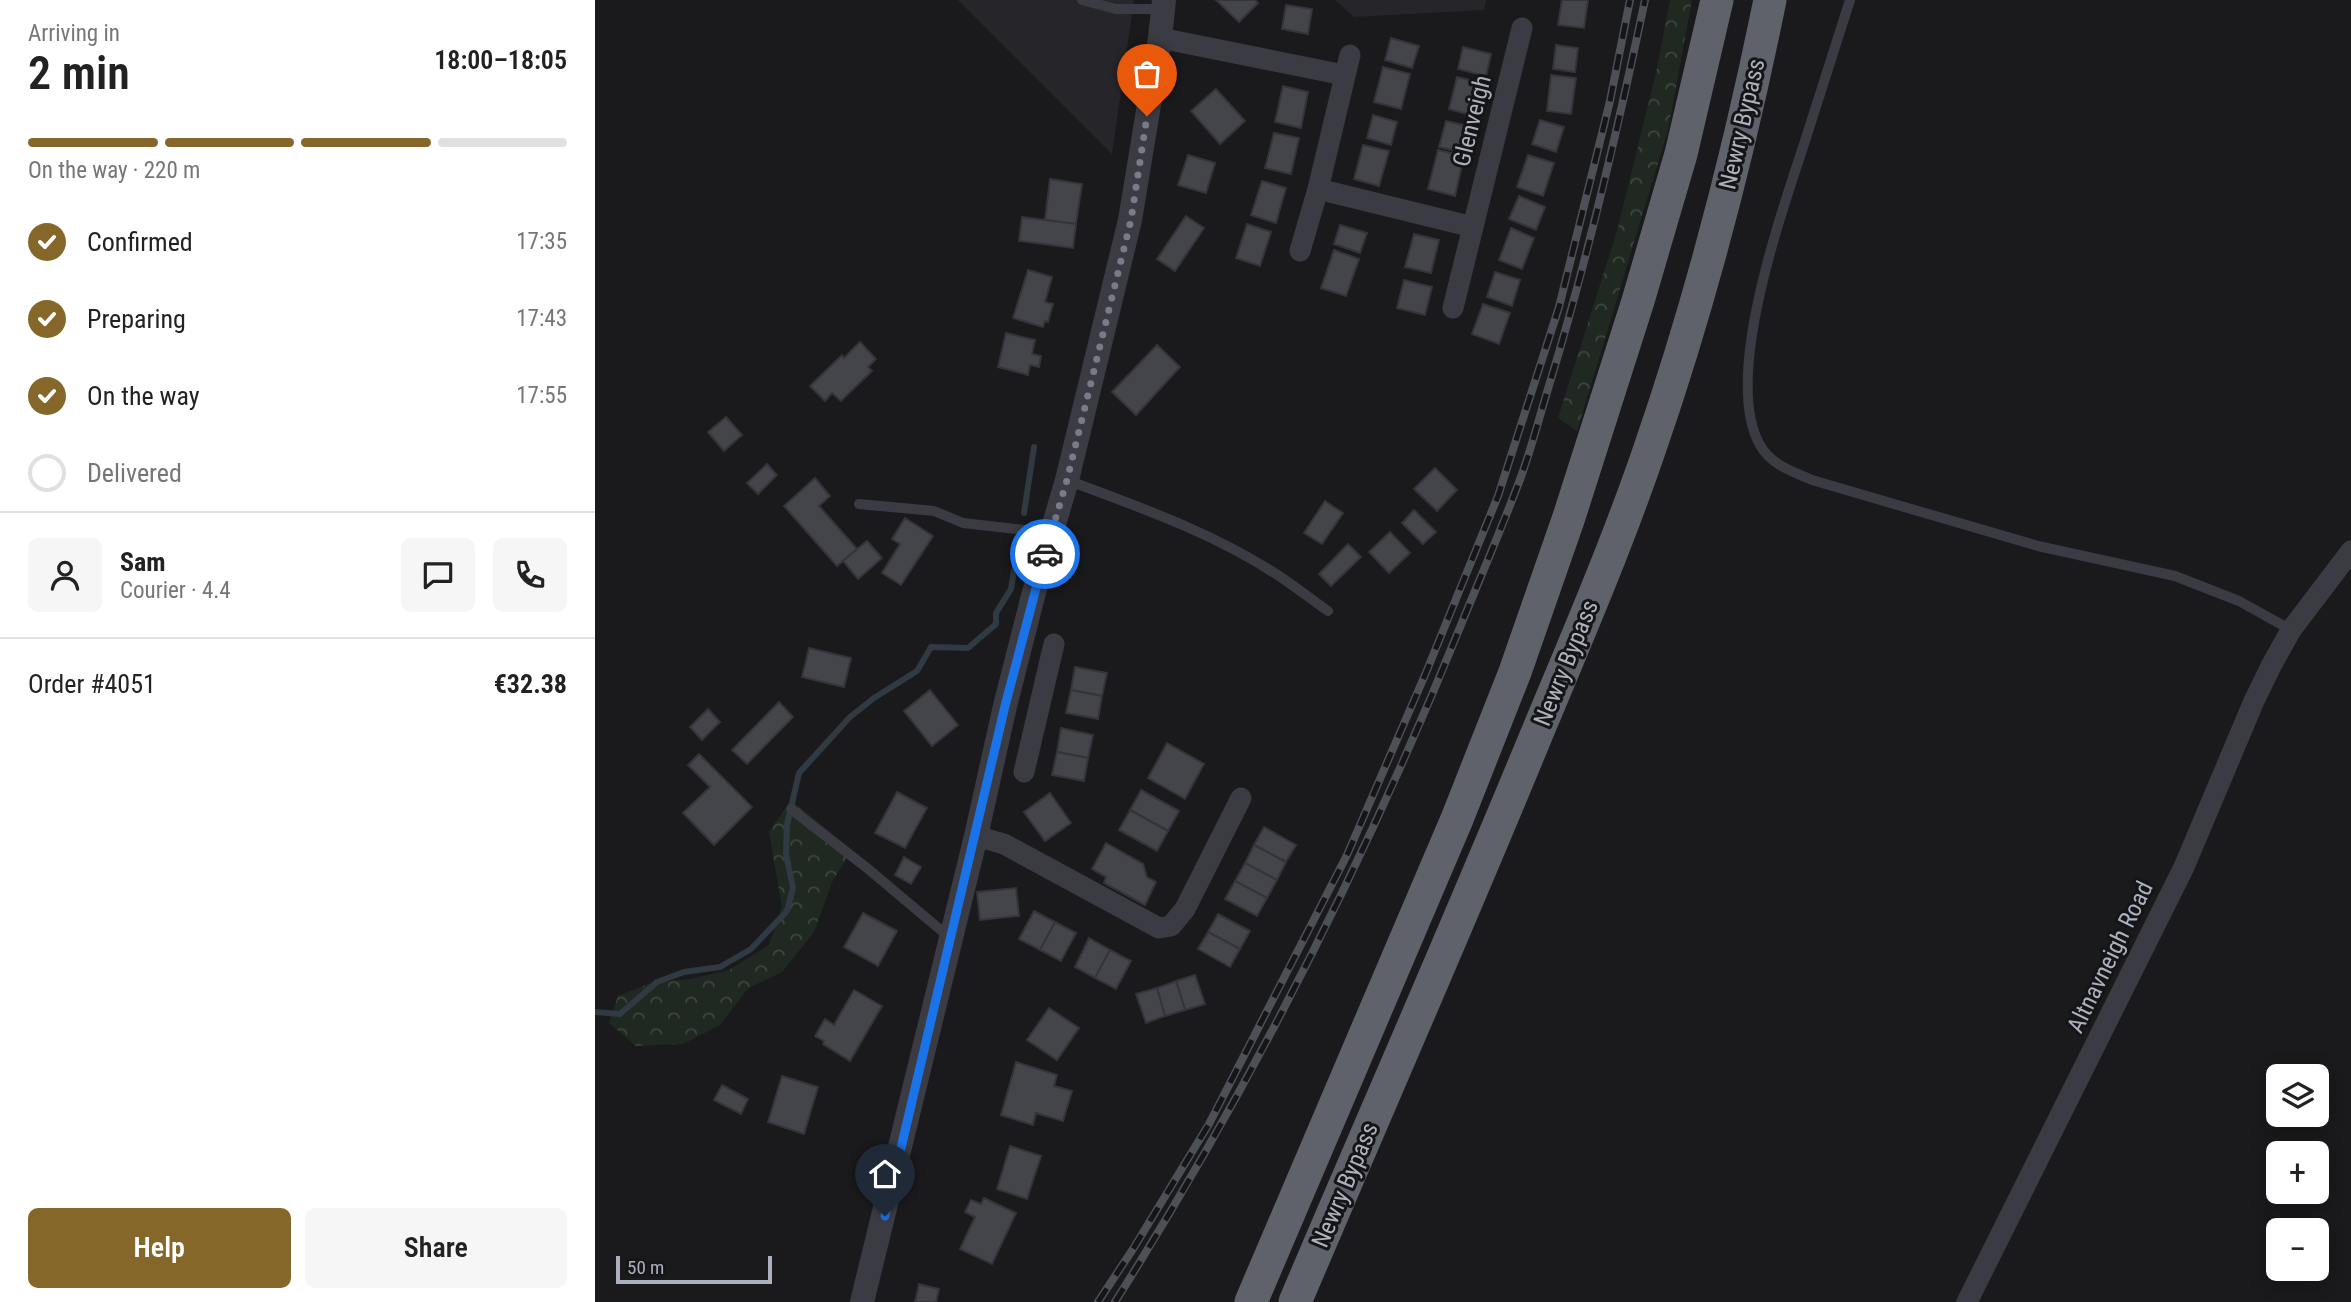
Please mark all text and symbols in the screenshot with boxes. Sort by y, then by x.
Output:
text: Arriving in [28,20,120,47]
pin [1117,44,1177,116]
text: 18:00–18:05 [434,45,567,75]
text: 2 min [28,46,130,100]
icon: bag [1128,55,1166,93]
street label: Newry Bypass [1713,56,1771,192]
street label: Glenveigh [1447,73,1497,169]
text: On the way · 220 m [28,157,200,184]
icon: check [28,223,66,261]
text: Confirmed [87,227,193,257]
text: 17:35 [516,228,567,255]
icon: check [28,300,66,338]
text: Preparing [87,304,186,334]
text: 17:43 [516,305,567,332]
icon: check [28,377,66,415]
text: On the way [87,381,200,411]
text: 17:55 [516,382,567,409]
text: Delivered [87,458,182,488]
courier [1010,519,1080,589]
icon: car [1026,535,1064,573]
button: person [28,538,102,612]
button: chat [401,538,475,612]
button: phone [493,538,567,612]
text: Sam [120,547,166,577]
text: Courier · 4.4 [120,577,231,604]
street label: Newry Bypass [1528,596,1604,730]
text: Order #4051 [28,669,156,699]
text: €32.38 [494,669,567,699]
street label: Altnavneigh Road [2061,877,2159,1037]
map controls [2266,1064,2329,1281]
button: layers [2266,1064,2329,1127]
street label: Newry Bypass [1306,1118,1384,1252]
button: + [2266,1141,2329,1204]
pin [855,1144,915,1216]
icon: home [866,1155,904,1193]
button: Help [28,1208,291,1288]
button: Share [305,1208,567,1288]
button: − [2266,1218,2329,1281]
scale bar [616,1253,772,1285]
text: 50 m [627,1256,664,1279]

